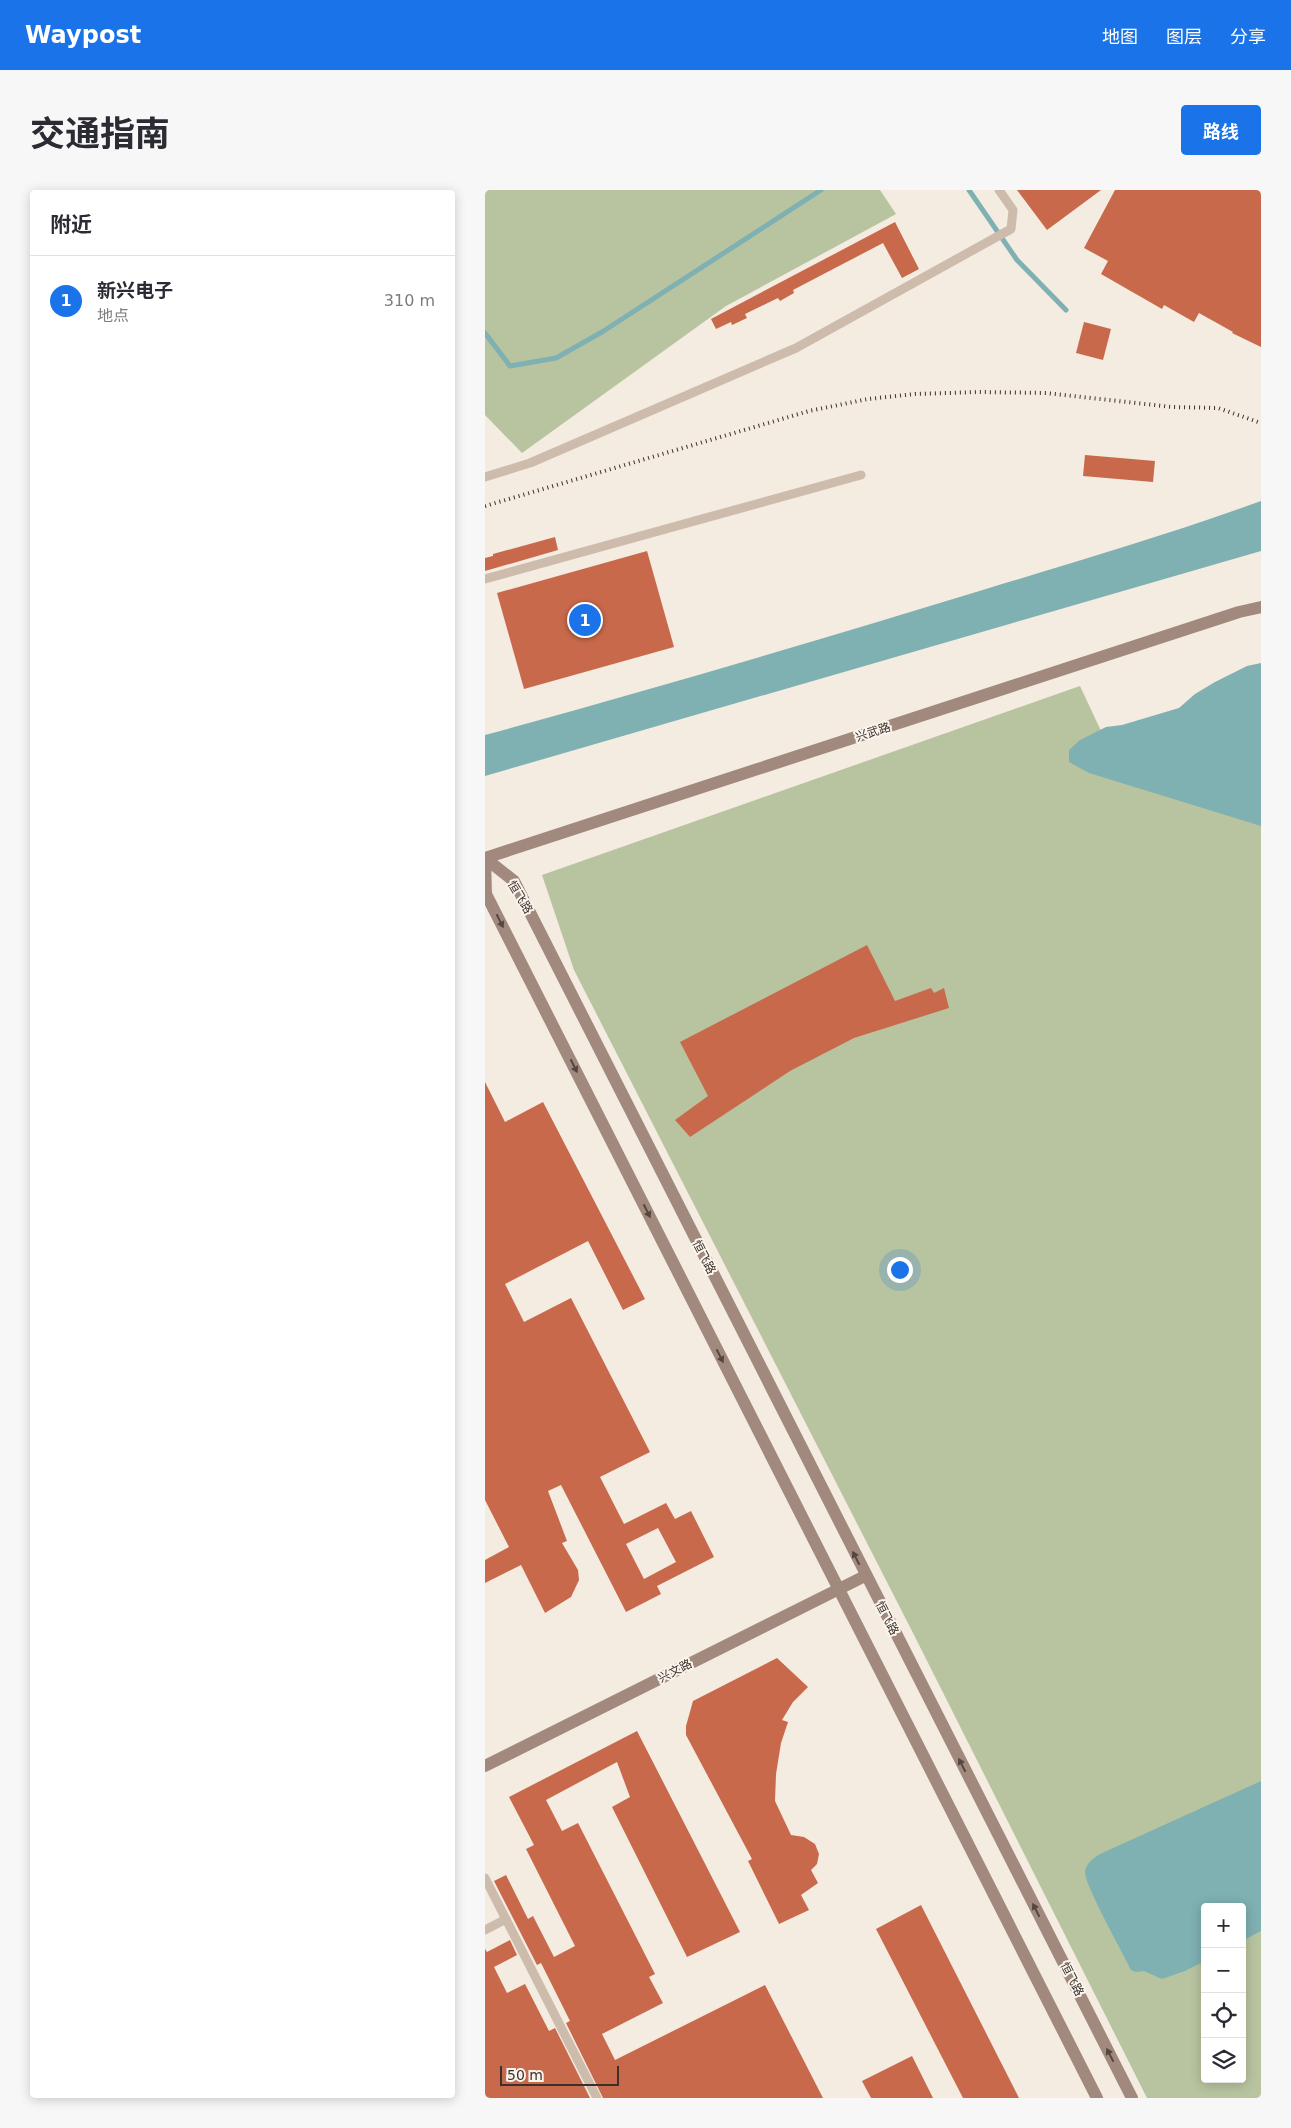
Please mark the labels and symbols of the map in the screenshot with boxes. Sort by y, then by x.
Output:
pin: 1 [569,601,601,639]
street label: 兴武路 [854,720,892,744]
street label: 恒飞路 [505,878,535,916]
one-way arrow [496,914,504,929]
one-way arrow [570,1059,578,1074]
one-way arrow [643,1204,651,1219]
street label: 恒飞路 [690,1238,718,1276]
your location [887,1257,913,1283]
one-way arrow [716,1349,724,1364]
one-way arrow [852,1551,860,1565]
street label: 恒飞路 [873,1599,901,1637]
street label: 兴文路 [656,1657,694,1685]
one-way arrow [958,1758,966,1772]
one-way arrow [1032,1903,1040,1917]
street label: 恒飞路 [1058,1960,1086,1998]
one-way arrow [1106,2047,1114,2062]
scale bar [500,2063,619,2086]

